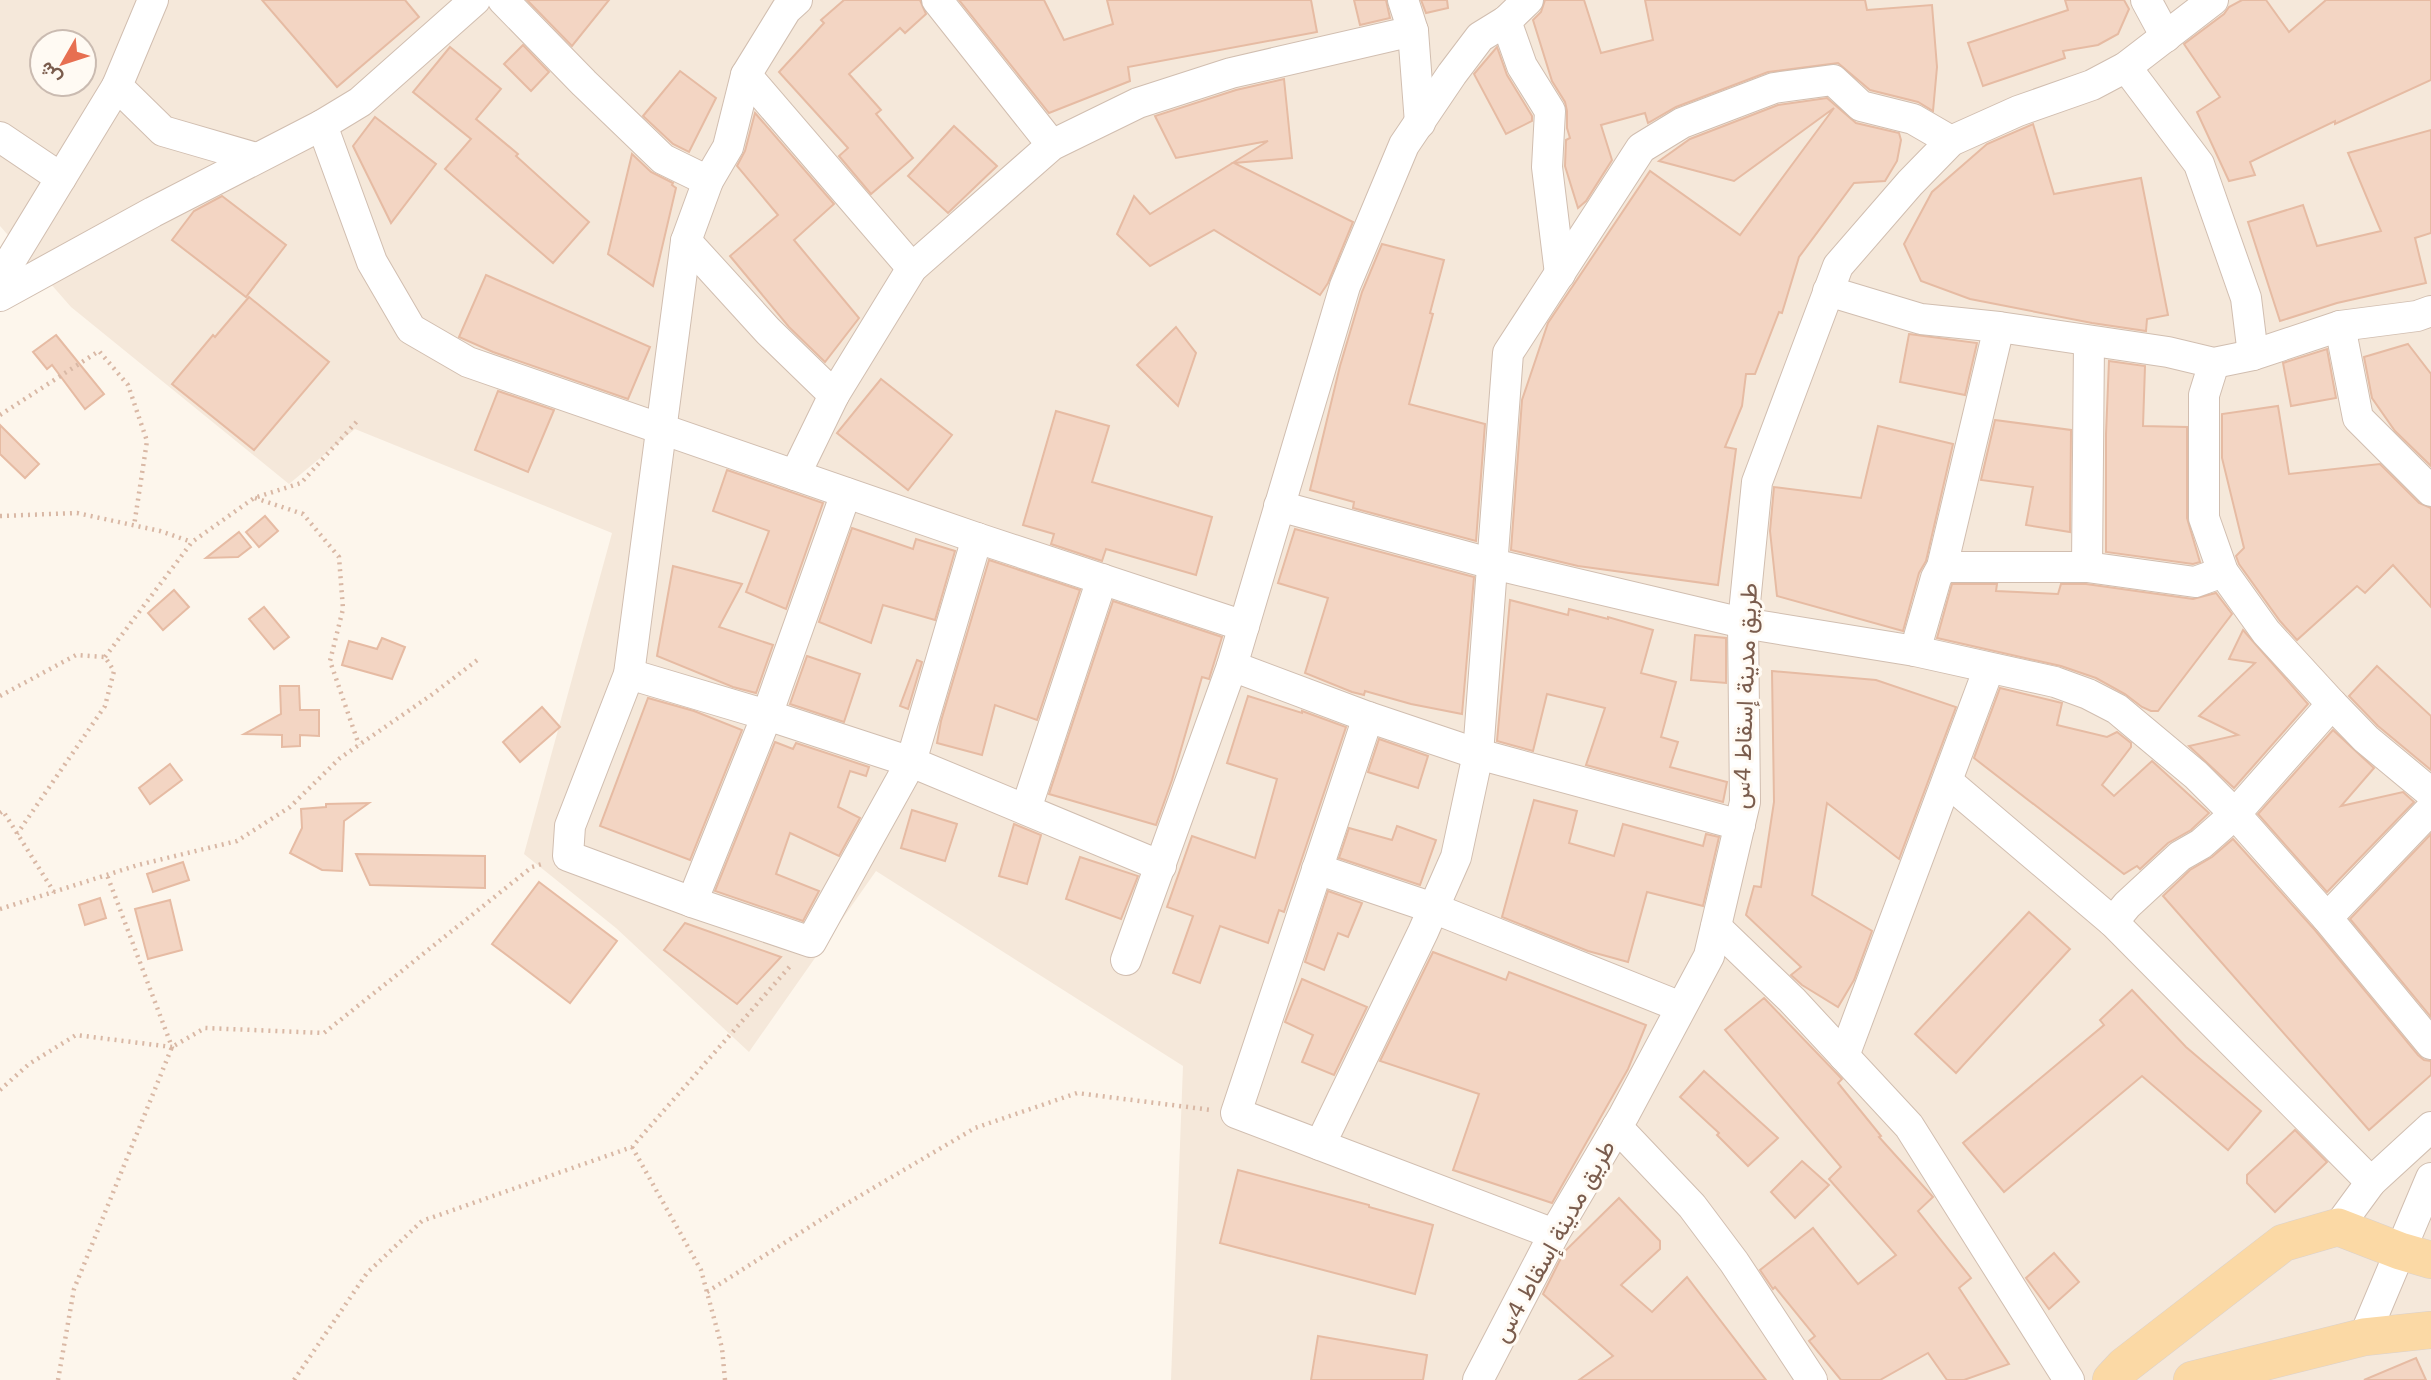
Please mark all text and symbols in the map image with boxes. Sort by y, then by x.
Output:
north arrow [28,28,98,98]
text: ش [35,57,66,89]
street label: طريق مدينة إسقاط 4س [1727,582,1764,810]
street label: طريق مدينة إسقاط 4س [1487,1135,1622,1347]

